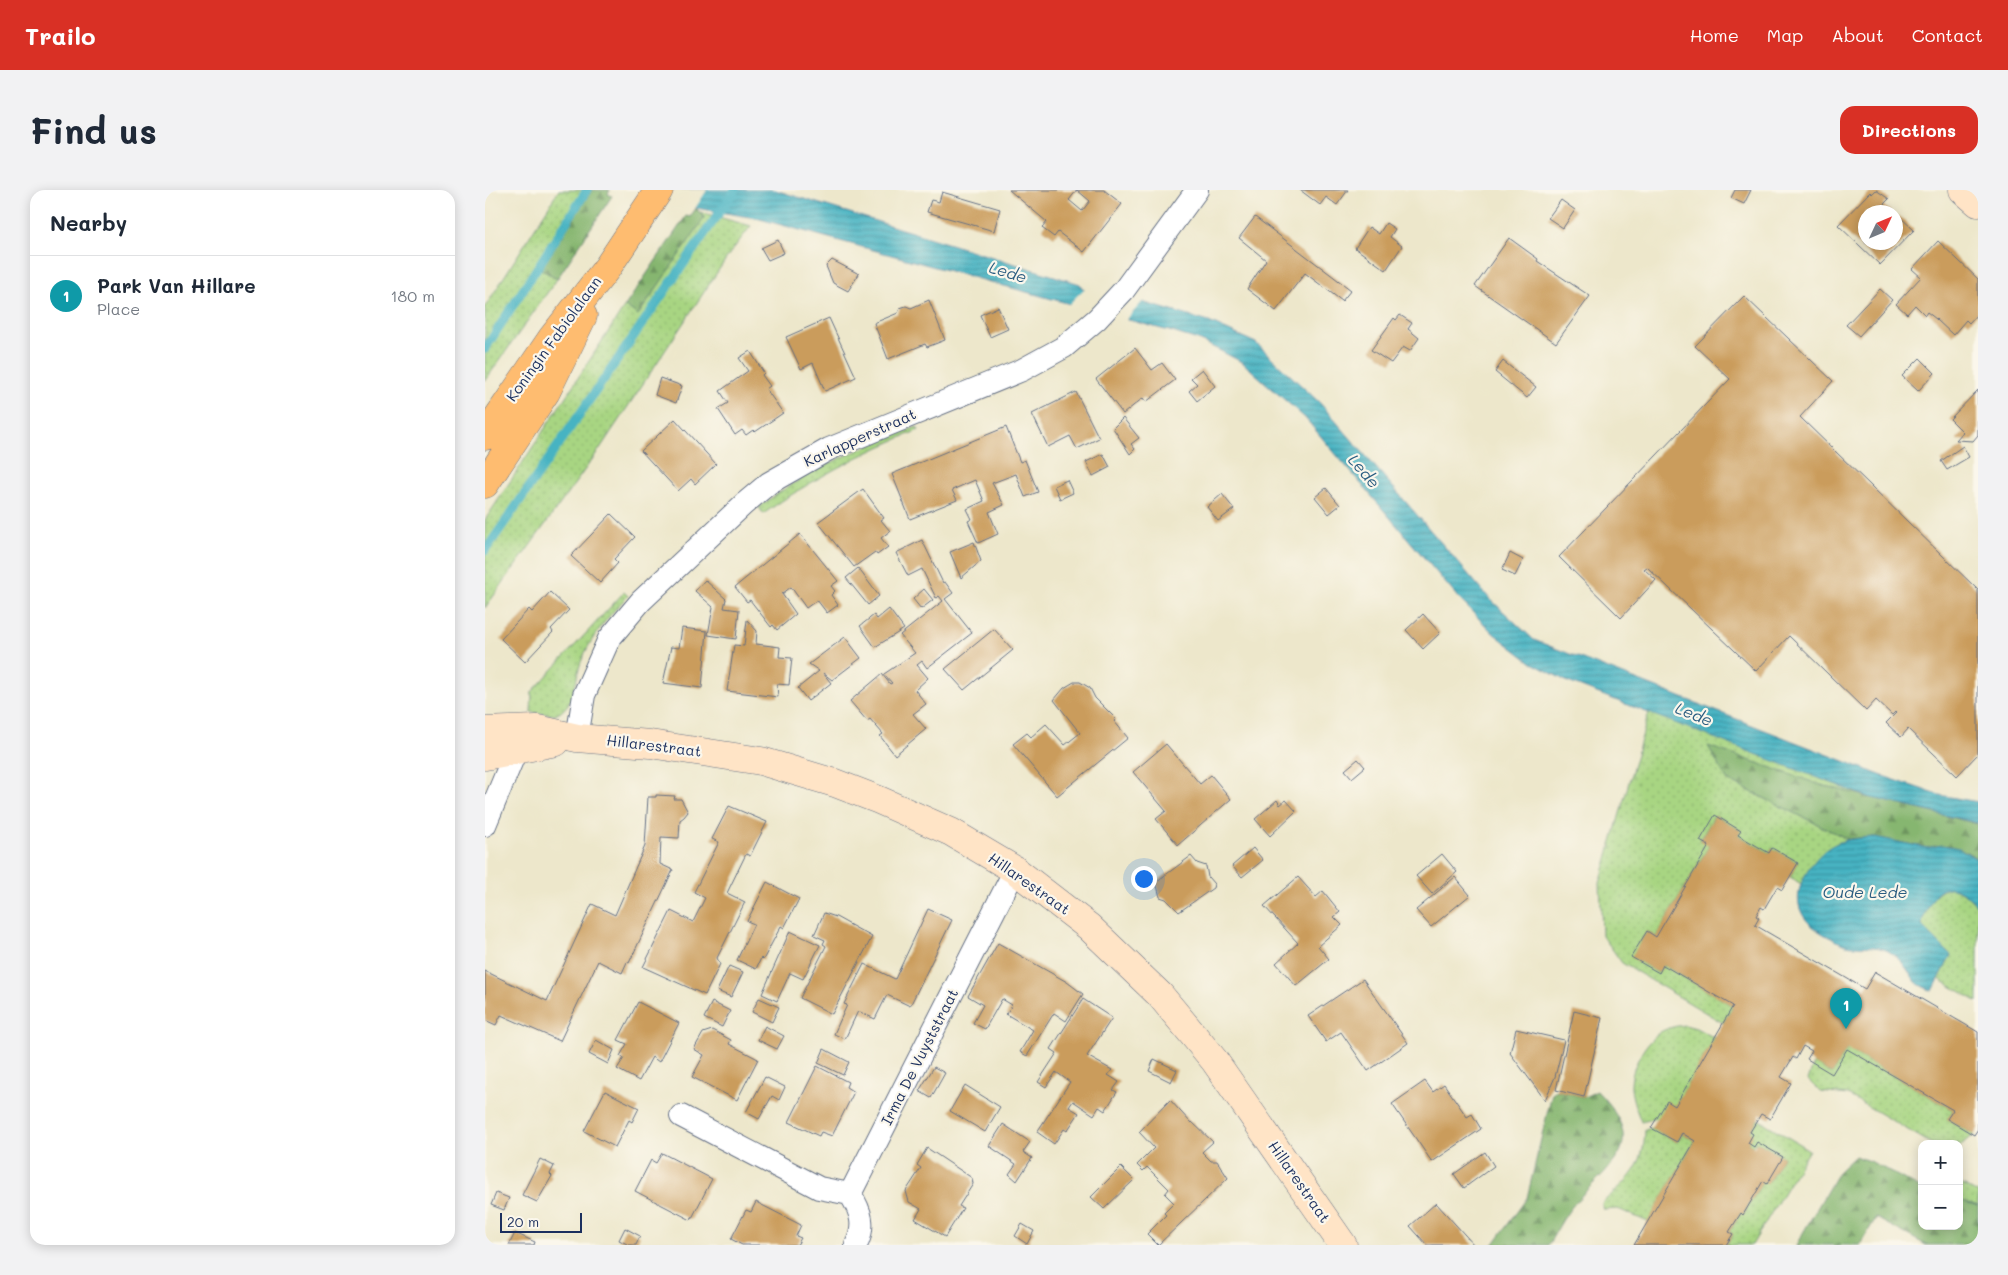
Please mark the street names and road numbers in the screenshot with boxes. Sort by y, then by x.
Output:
street label: Koningin Fabiolalaan [501,272,605,405]
street label: Karlapperstraat [800,403,919,471]
street label: Hillarestraat [605,729,703,761]
street label: Hillarestraat [985,848,1075,919]
street label: Irma De Vuyststraat [876,985,962,1128]
street label: Hillarestraat [1264,1136,1335,1226]

